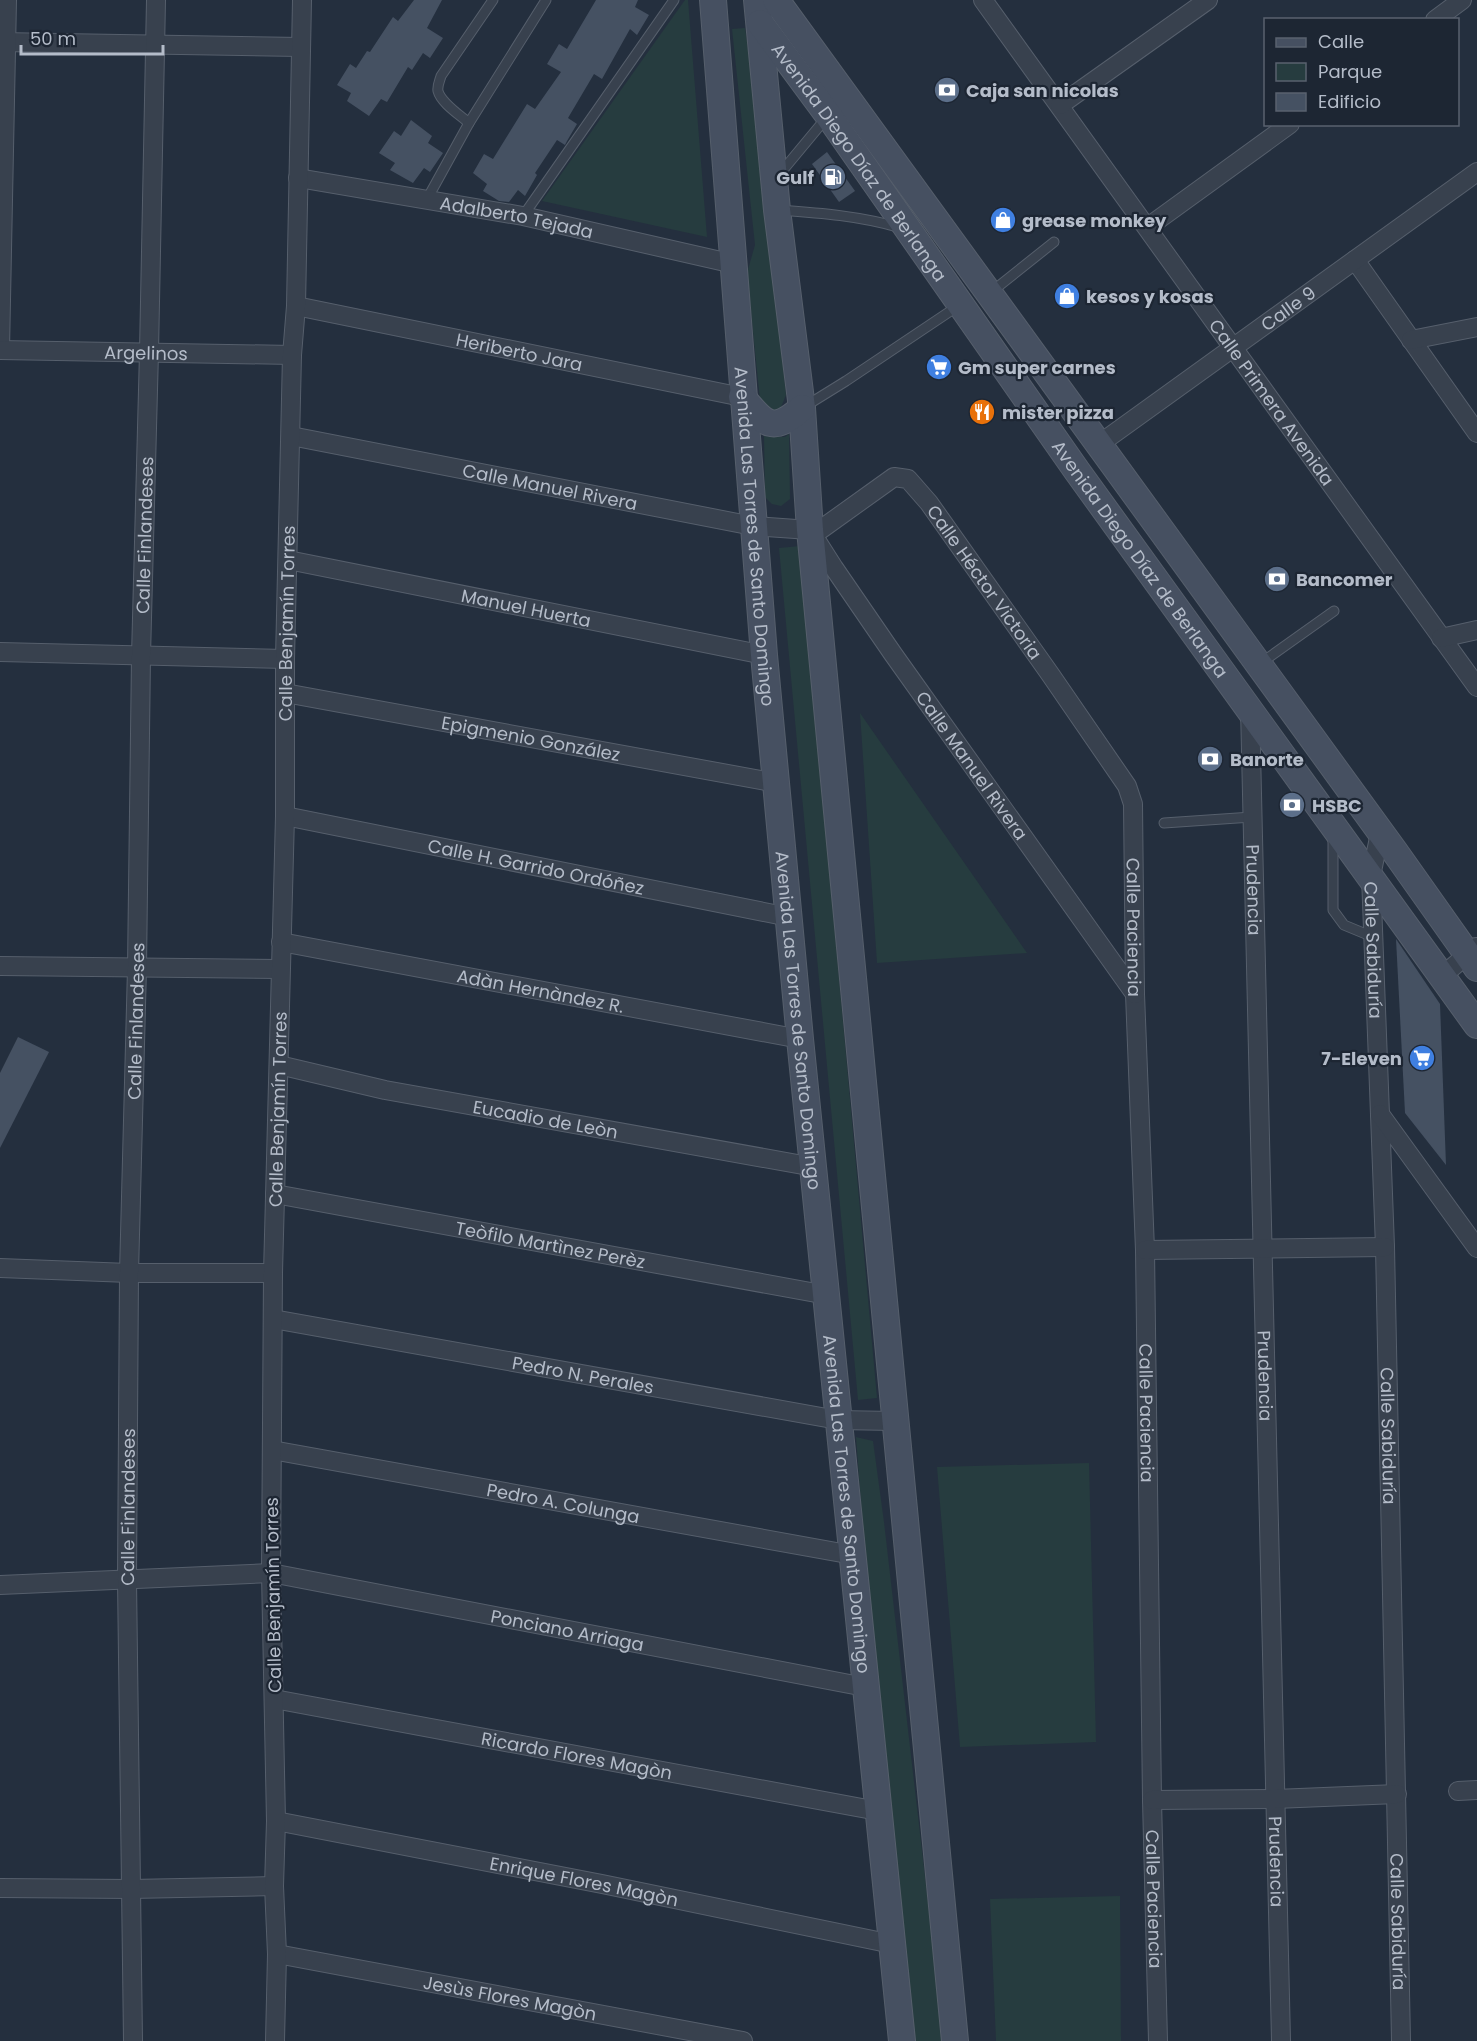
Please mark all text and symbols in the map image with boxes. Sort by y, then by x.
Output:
scale bar [21,18,164,56]
legend [1264,18,1459,126]
text: 50 m [30,26,76,51]
text: Calle [1318,29,1364,54]
street label: Avenida Diego Díaz de Berlanga [766,38,953,286]
text: Parque [1318,59,1382,84]
bank icon: Caja san nicolas [932,75,962,105]
place label: Caja san nicolas [966,78,1119,103]
text: Edificio [1318,89,1381,114]
fuel station icon: Gulf [818,162,848,192]
place label: Gulf [776,165,815,190]
street label: Adalberto Tejada [438,190,596,244]
shop icon: grease monkey [988,205,1018,235]
place label: grease monkey [1022,208,1167,233]
street label: Calle 9 [1255,280,1320,337]
shop icon: kesos y kosas [1052,281,1082,311]
place label: kesos y kosas [1086,284,1214,309]
street label: Calle Primera Avenida [1204,314,1340,490]
street label: Heriberto Jara [454,327,585,377]
street label: Argelinos [104,339,188,366]
supermarket icon: Gm super carnes [924,352,954,382]
place label: Gm super carnes [958,355,1116,380]
street label: Avenida Las Torres de Santo Domingo [729,366,781,707]
restaurant icon: mister pizza [967,397,997,427]
place label: mister pizza [1002,400,1114,425]
street label: Avenida Diego Díaz de Berlanga [1046,435,1235,682]
street label: Calle Finlandeses [130,456,159,614]
street label: Calle Manuel Rivera [461,457,640,516]
street label: Calle Héctor Victoria [921,500,1048,664]
street label: Calle Benjamín Torres [272,525,301,721]
bank icon: Bancomer [1262,564,1292,594]
place label: Bancomer [1296,567,1393,592]
street label: Manuel Huerta [459,582,593,633]
street label: Calle Manuel Rivera [911,686,1034,845]
street label: Epigmenio González [439,709,622,767]
bank icon: Banorte [1195,744,1225,774]
place label: Banorte [1230,747,1304,772]
bank icon: HSBC [1277,790,1307,820]
place label: HSBC [1312,793,1362,818]
street label: Calle H. Garrido Ordóñez [426,832,646,900]
street label: Prudencia [1241,844,1268,936]
street label: Avenida Las Torres de Santo Domingo [770,850,828,1191]
street label: Calle Paciencia [1121,858,1148,997]
street label: Calle Sabiduría [1359,881,1389,1019]
street label: Calle Finlandeses [121,942,150,1100]
street label: Adàn Hernàndez R. [455,963,626,1018]
street label: Calle Benjamín Torres [262,1011,292,1208]
supermarket icon: 7-Eleven [1407,1043,1437,1073]
place label: 7-Eleven [1321,1046,1402,1071]
street label: Eucadio de Leòn [471,1094,620,1144]
street label: Teòfilo Martìnez Perèz [454,1215,647,1274]
street label: Prudencia [1252,1330,1279,1422]
street label: Avenida Las Torres de Santo Domingo [818,1333,877,1675]
street label: Calle Paciencia [1134,1343,1160,1483]
street label: Pedro N. Perales [510,1349,656,1399]
street label: Calle Sabiduría [1375,1367,1403,1505]
street label: Calle Finlandeses [114,1428,140,1586]
street label: Pedro A. Colunga [485,1477,642,1529]
street label: Calle Benjamín Torres [259,1497,287,1693]
street label: Ponciano Arriaga [489,1603,646,1657]
street label: Ricardo Flores Magòn [479,1725,674,1785]
street label: Prudencia [1263,1816,1290,1908]
street label: Calle Paciencia [1140,1829,1169,1969]
street label: Enrique Flores Magòn [488,1850,681,1912]
street label: Calle Sabiduría [1385,1853,1412,1991]
street label: Jesùs Flores Magòn [421,1969,599,2026]

